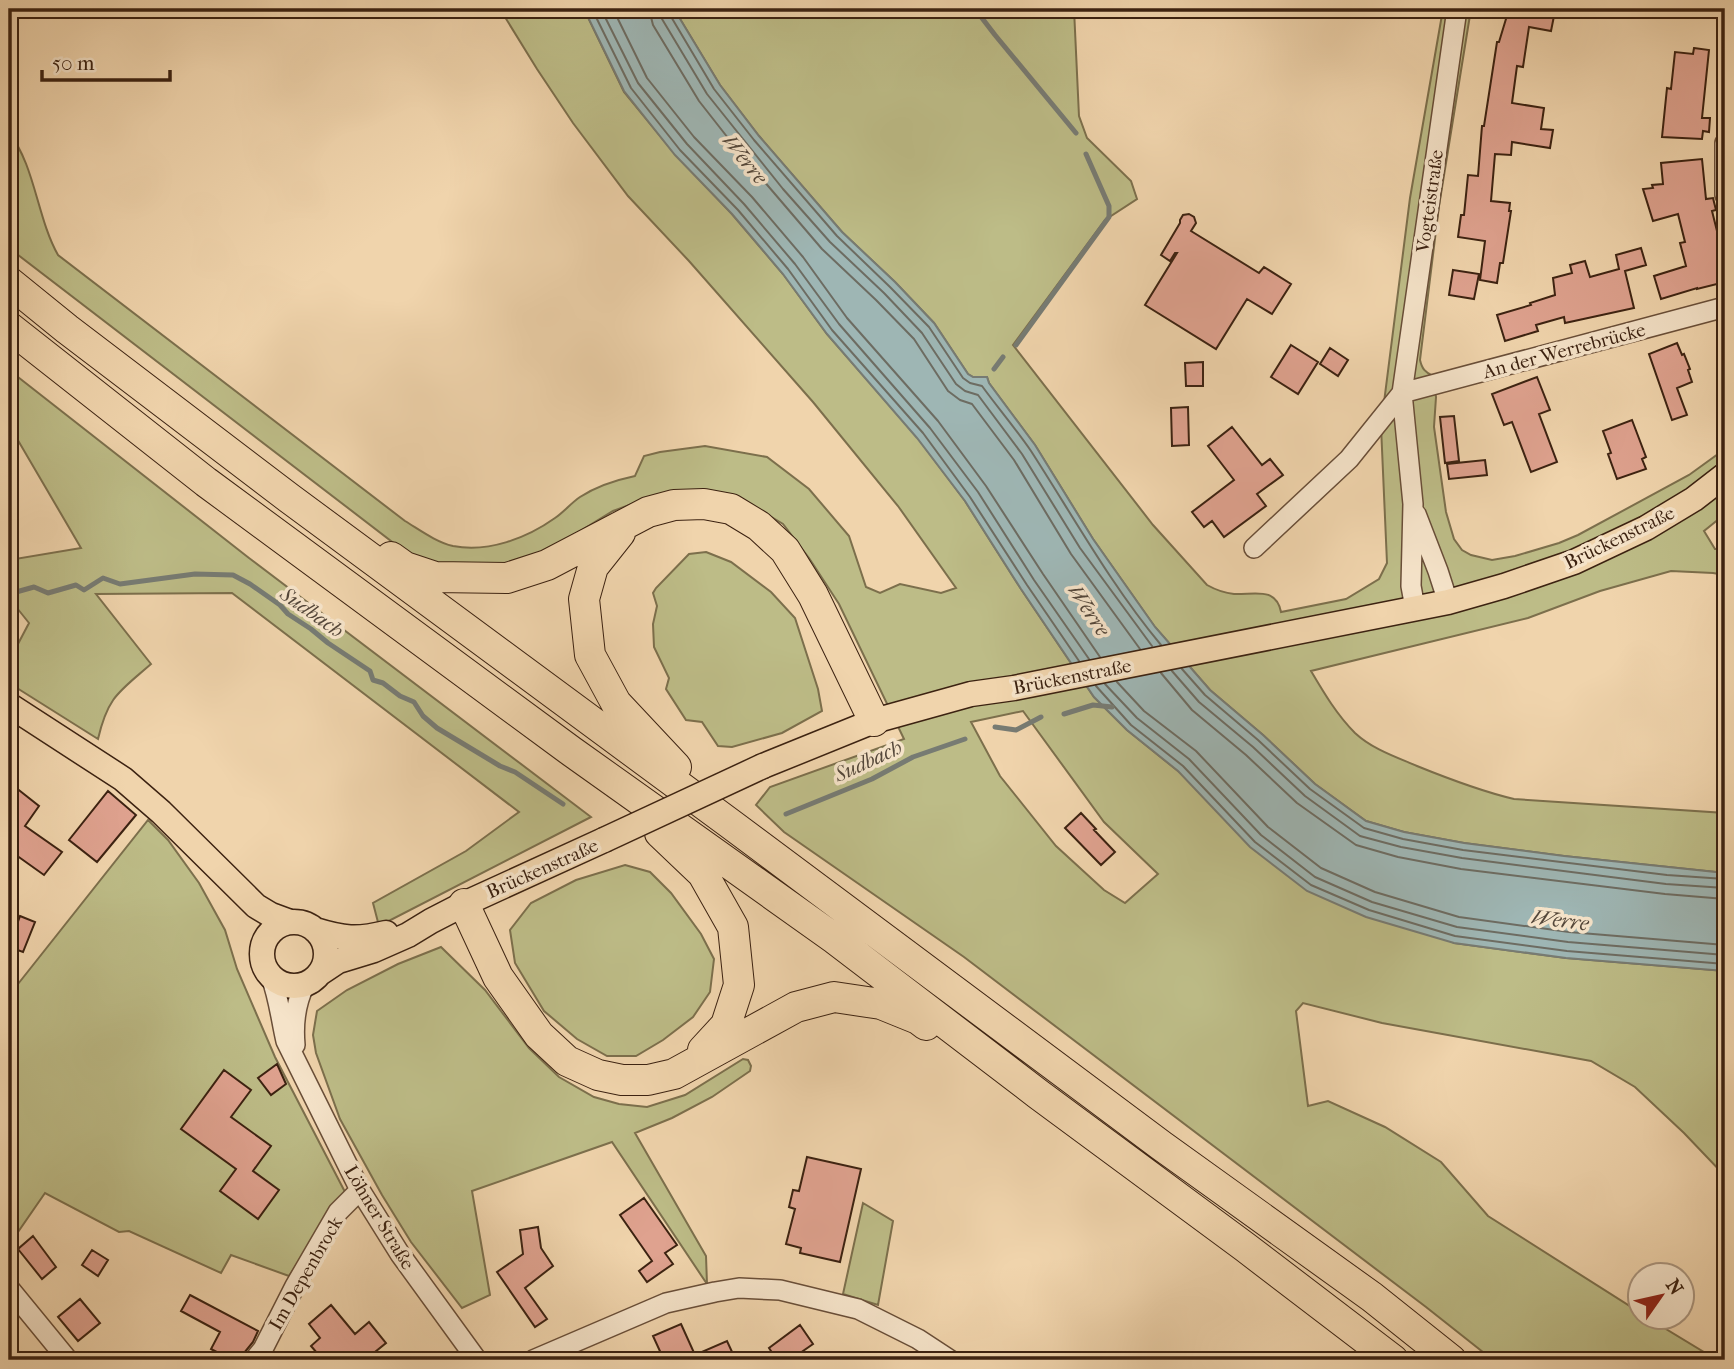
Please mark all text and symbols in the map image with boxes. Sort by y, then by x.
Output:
scale bar [42,38,170,82]
text: 50 m [52,51,95,75]
water label: Werre [718,129,773,189]
street label: Vogteistraße [1412,148,1448,255]
street label: An der Werrebrücke [1480,319,1648,384]
street label: Brückenstraße [1561,502,1678,574]
water label: Werre [1063,580,1115,641]
water label: Sudbach [275,581,348,643]
street label: Brückenstraße [1011,655,1133,699]
water label: Sudbach [829,735,906,787]
street label: Brückenstraße [483,834,602,903]
water label: Werre [1530,905,1590,935]
street label: Löhner Straße [339,1161,419,1274]
street label: Im Depenbrock [264,1213,347,1334]
north arrow [1626,1260,1696,1330]
text: N [1661,1275,1688,1300]

